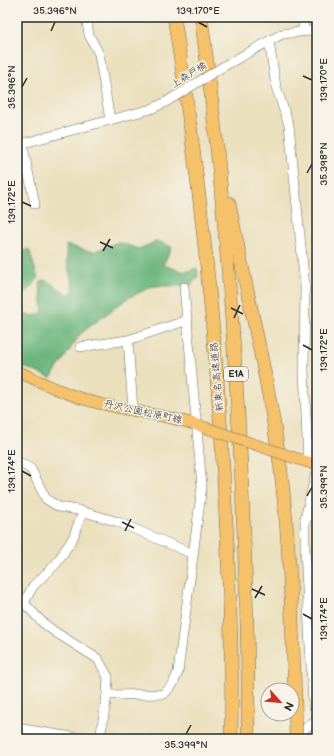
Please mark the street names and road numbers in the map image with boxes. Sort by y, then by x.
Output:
street label: 上森戸橋 [169,59,209,91]
street label: 新東名高速道路 [208,342,226,412]
road number: E1A [224,367,248,381]
street label: 丹沢公園松原町線 [103,398,183,426]

